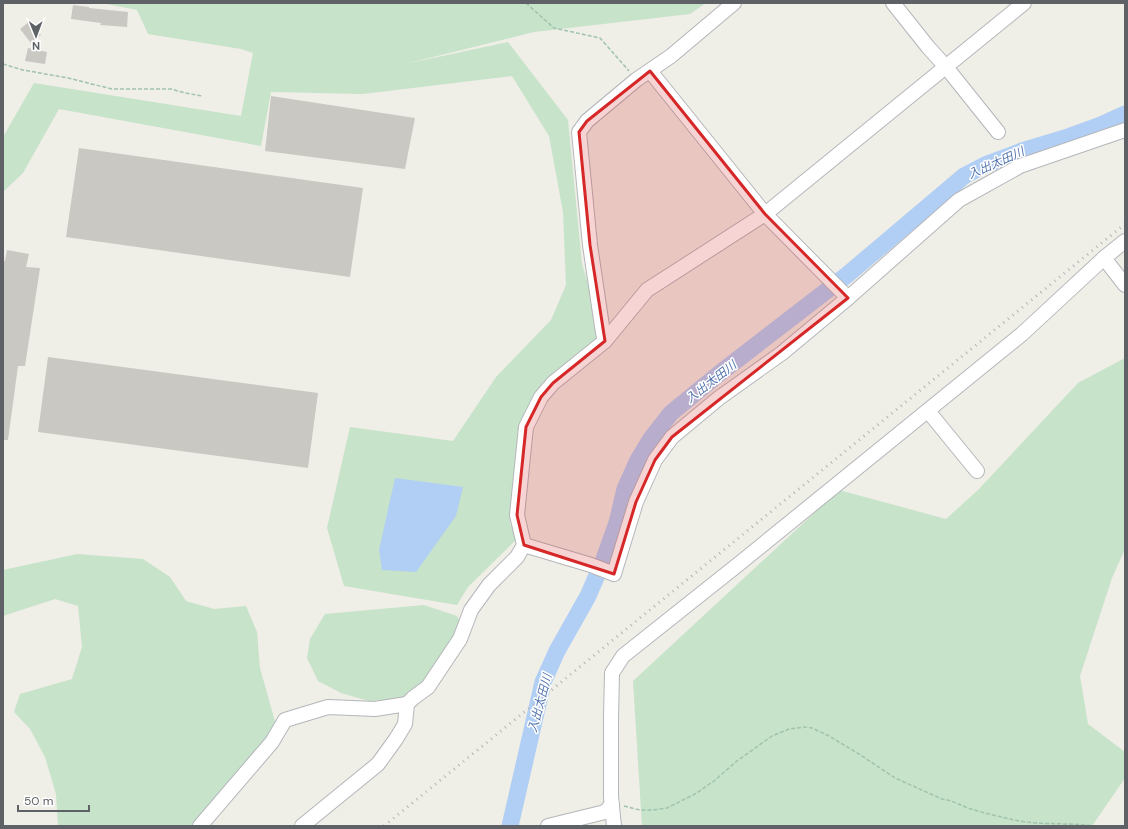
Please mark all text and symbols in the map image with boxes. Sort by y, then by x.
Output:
north arrow [16,16,56,56]
text: N [32,39,40,53]
water label: 入出太田川 [965,143,1028,183]
water label: 入出太田川 [682,356,741,407]
water label: 入出太田川 [525,670,556,734]
scale bar [18,787,89,813]
text: 50 m [24,793,53,809]

